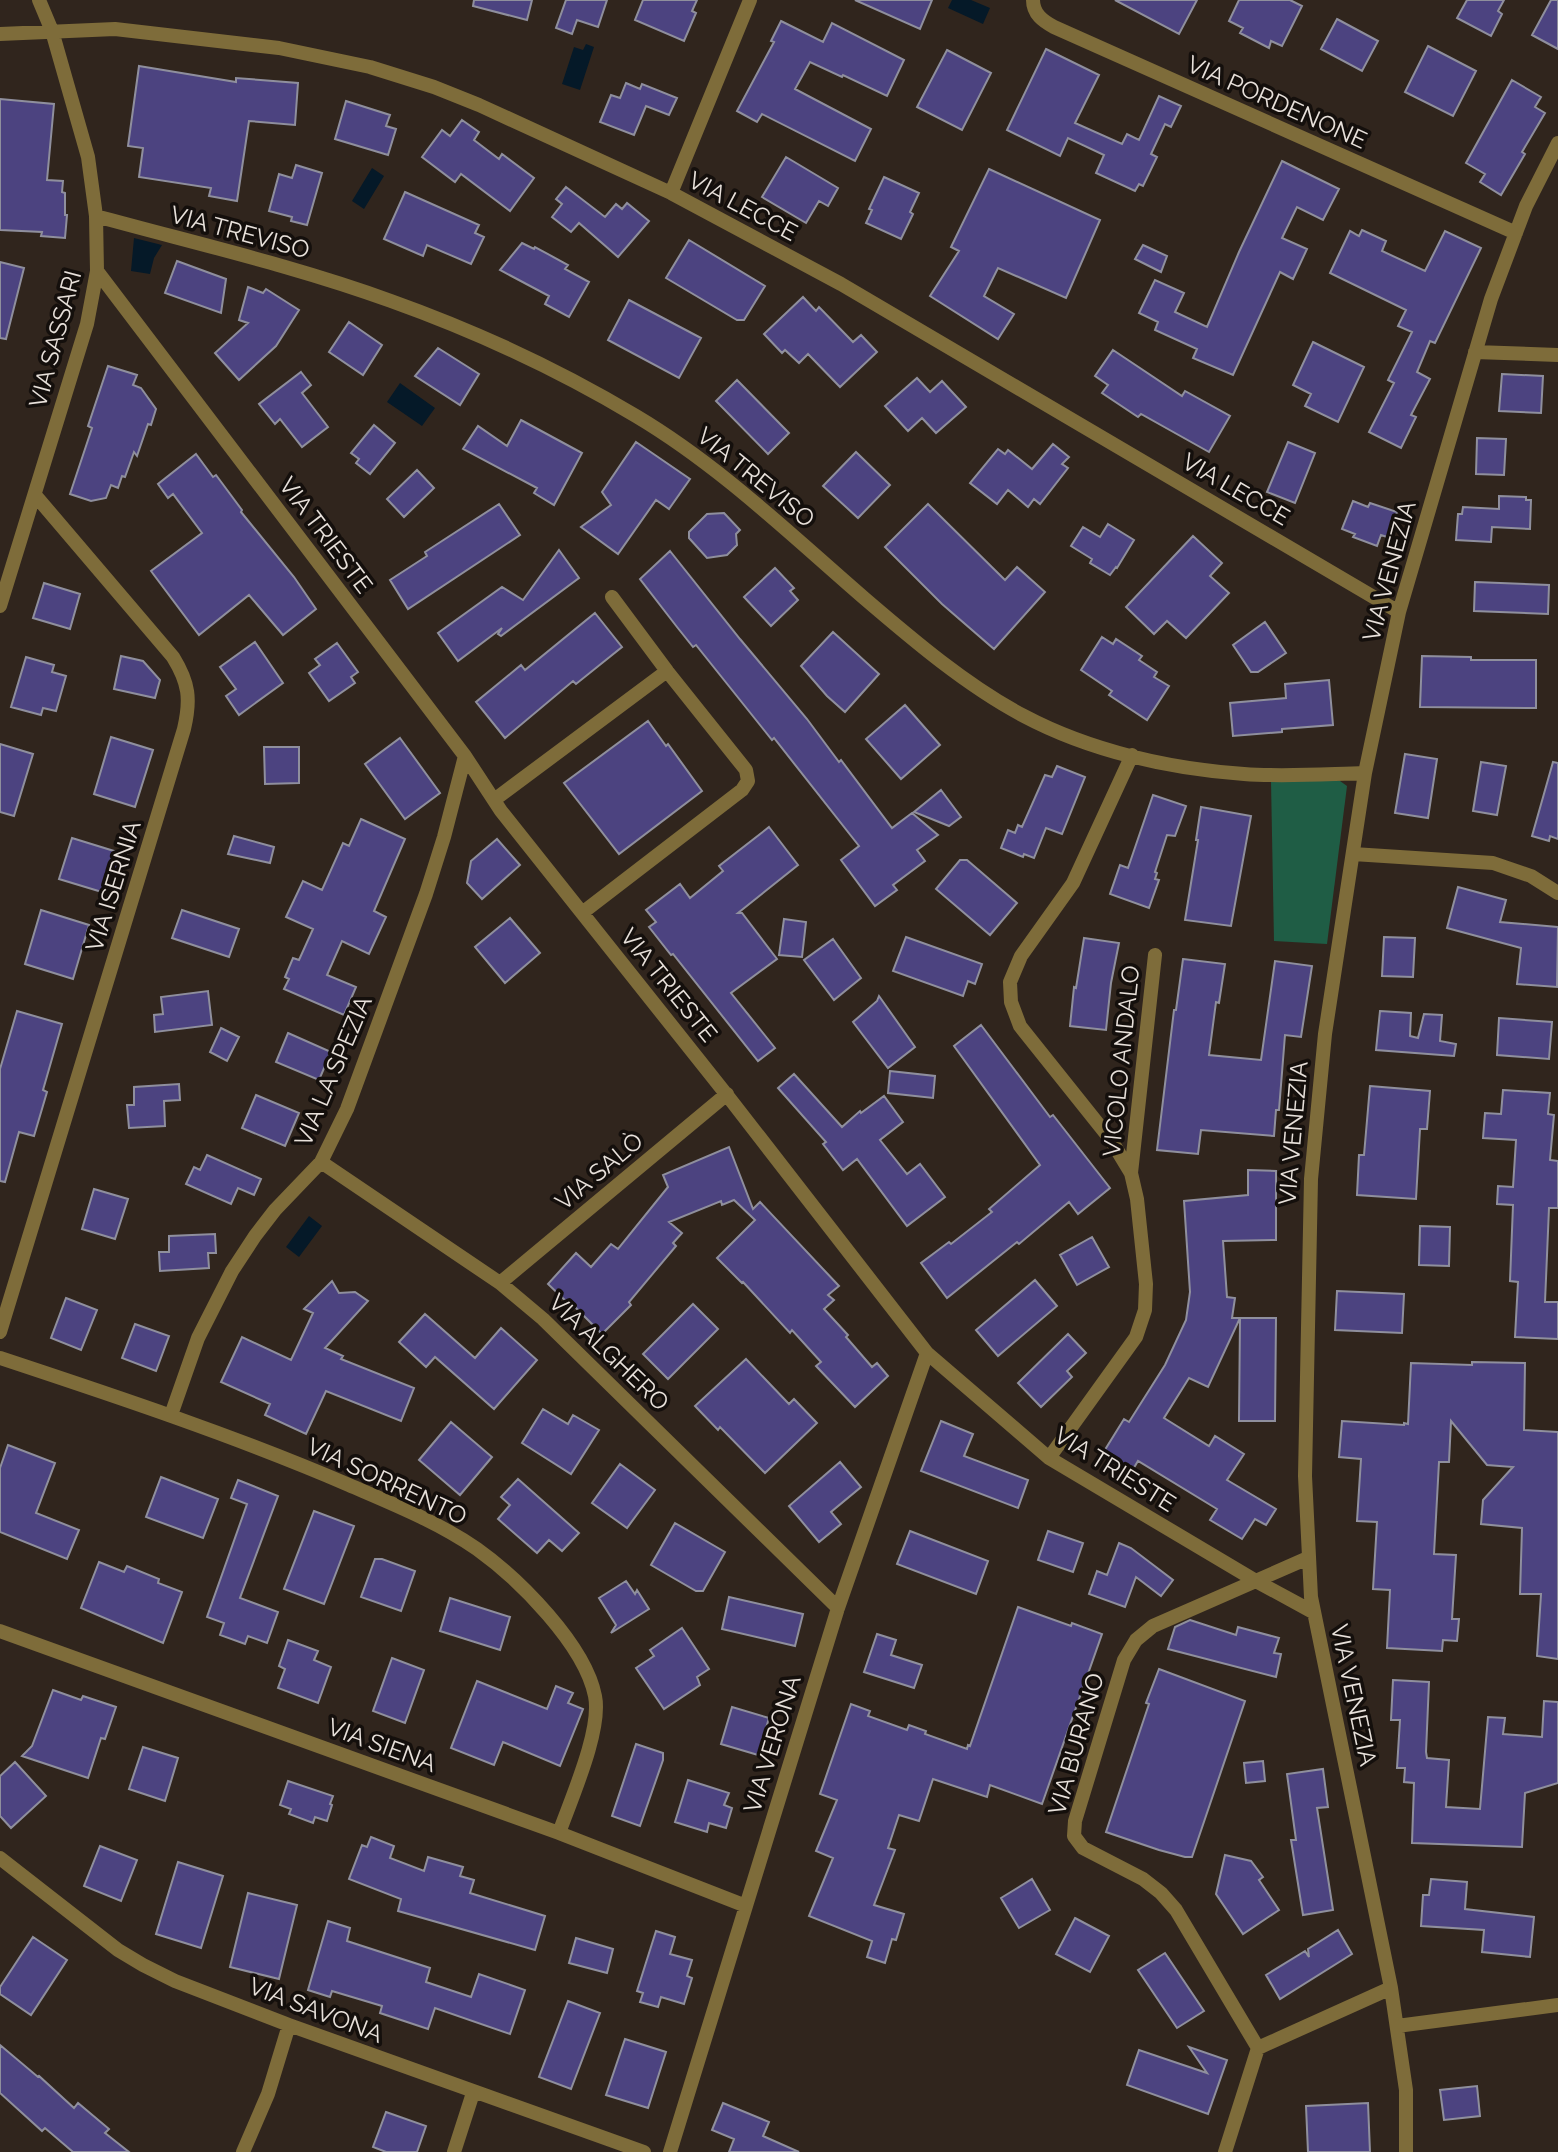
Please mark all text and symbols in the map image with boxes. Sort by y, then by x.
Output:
street label: VIA PORDENONE [1183,49,1371,155]
street label: VIA LECCE [683,165,803,247]
street label: VIA TREVISO [167,199,313,265]
street label: VIA SASSARI [23,267,87,411]
street label: VIA TREVISO [691,421,821,533]
street label: VIA LECCE [1177,447,1295,531]
street label: VIA TRIESTE [273,471,379,599]
street label: VIA VENEZIA [1356,498,1422,644]
street label: VIA ISERNIA [79,817,147,955]
street label: VIA TRIESTE [614,922,724,1048]
street label: VICOLO ANDALO [1097,964,1145,1158]
street label: VIA LA SPEZIA [288,991,378,1151]
street label: VIA VENEZIA [1272,1060,1314,1206]
street label: VIA SALÒ [549,1126,649,1216]
street label: VIA ALGHERO [543,1287,675,1417]
street label: VIA TRIESTE [1049,1420,1181,1518]
street label: VIA SORRENTO [302,1431,472,1531]
street label: VIA VENEZIA [1325,1621,1383,1769]
street label: VIA BURANO [1042,1670,1110,1818]
street label: VIA VERONA [737,1672,807,1816]
street label: VIA SIENA [324,1712,440,1778]
street label: VIA SAVONA [245,1971,387,2049]

